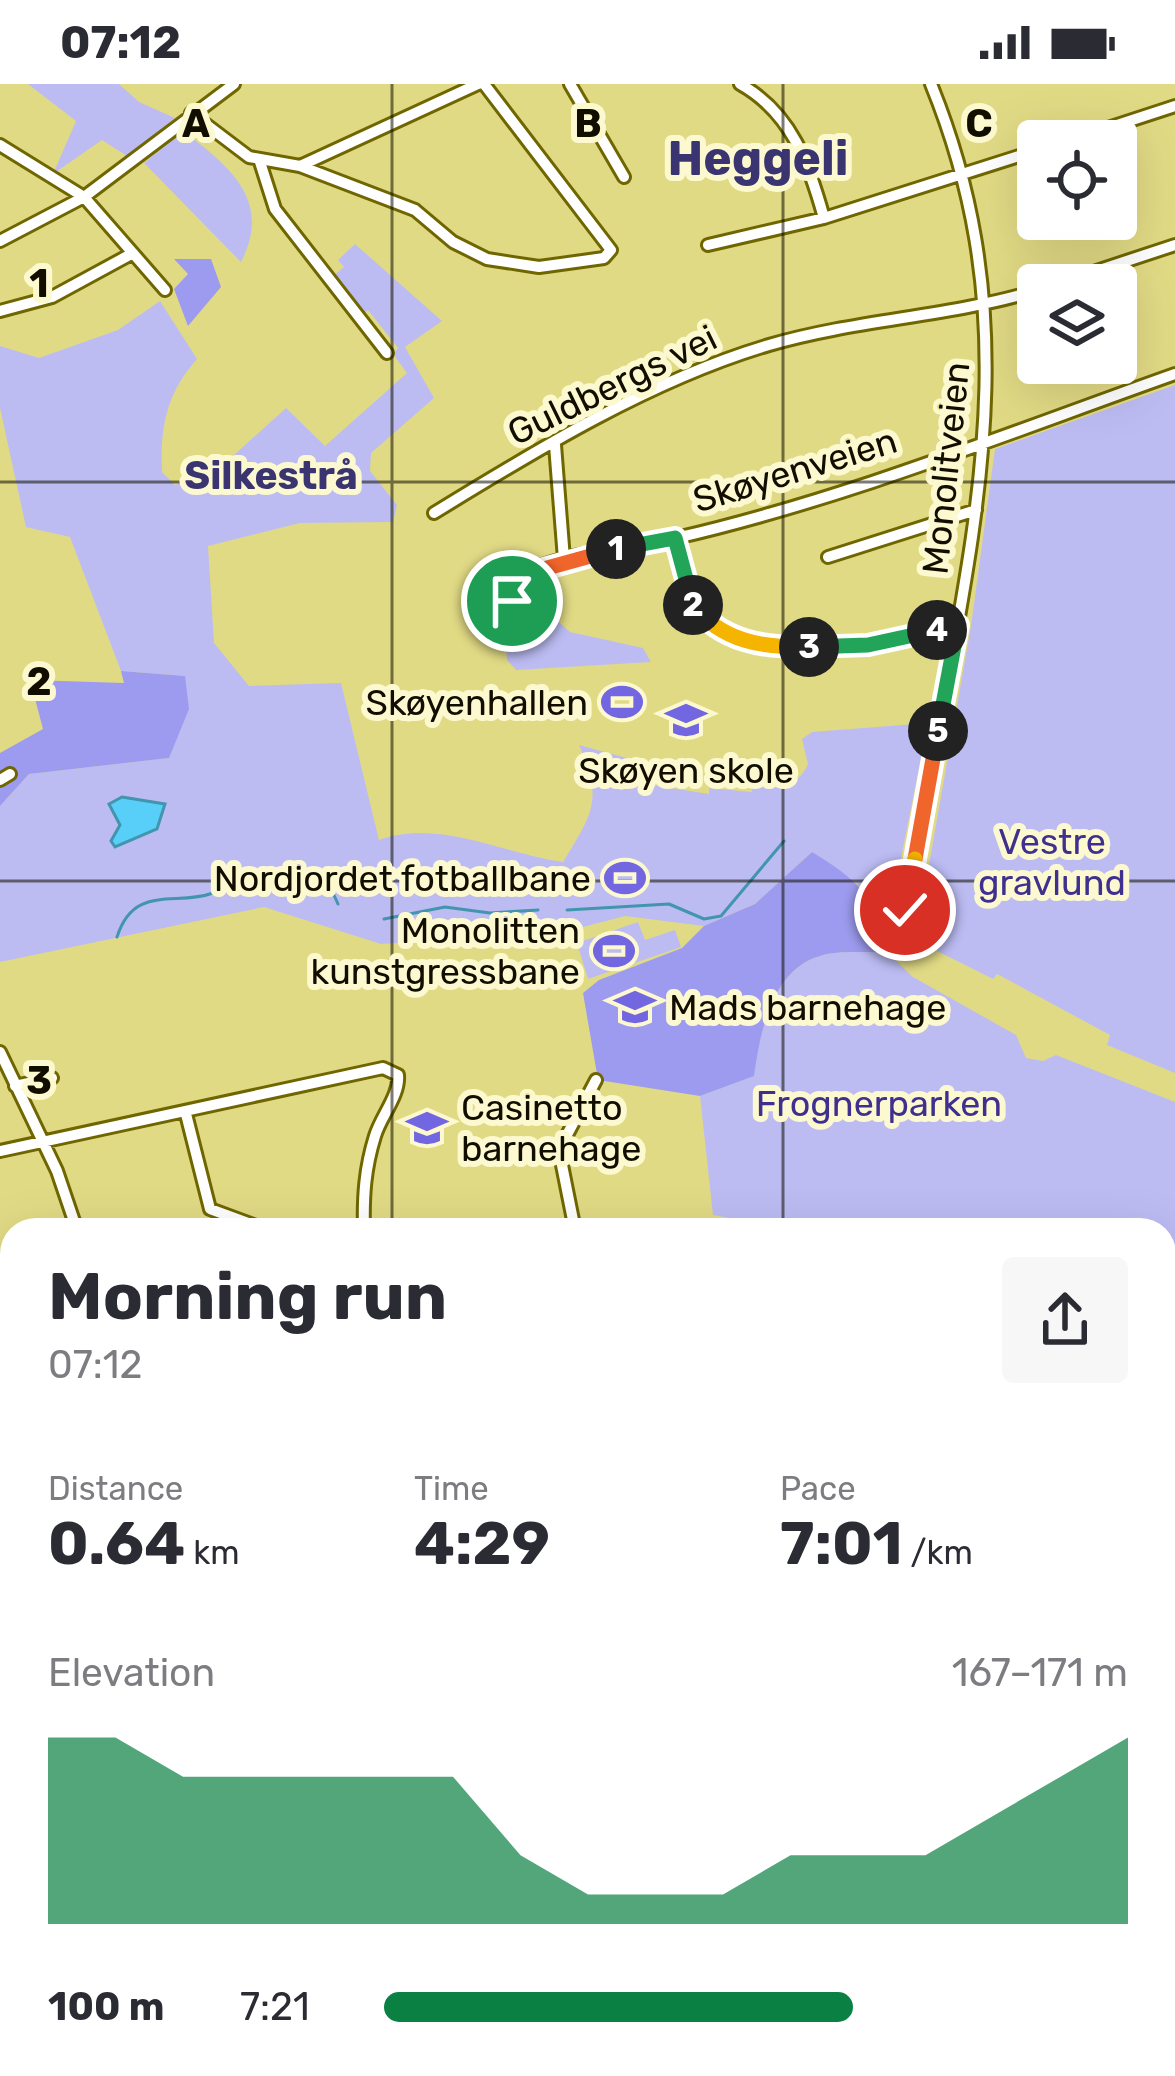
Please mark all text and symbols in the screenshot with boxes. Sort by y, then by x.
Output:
text: 07:12 [60,16,181,69]
text: A [182,101,210,147]
text: B [574,101,602,147]
text: C [965,101,993,147]
map controls [1017,120,1137,384]
button: locate [1017,120,1137,240]
district label: Heggeli [667,130,849,187]
text: 1 [29,261,49,307]
button: layers [1017,264,1137,384]
street label: Guldbergs vei [501,316,723,454]
street label: Monolitveien [913,360,979,576]
street label: Skøyenveien [688,419,902,521]
district label: Silkestrå [184,453,358,499]
pin: 1 [586,519,646,579]
text: 1 [608,529,624,568]
pin [461,550,563,652]
icon: arrive [479,568,545,634]
pin: 2 [663,575,723,635]
text: 2 [682,585,704,624]
pin: 4 [907,600,967,660]
text: 4 [926,610,948,649]
pin: 3 [779,617,839,677]
text: 3 [798,627,820,666]
text: 2 [26,659,52,705]
sports icon: Skøyenhallen [599,679,645,725]
place label: Skøyenhallen [366,681,588,724]
school or university icon: Skøyen skole [663,697,709,743]
pin: 5 [908,701,968,761]
text: 5 [927,711,949,750]
place label: Skøyen skole [578,749,794,792]
park label: Vestre gravlund [978,820,1126,904]
sports icon: Nordjordet fotballbane [602,855,648,901]
place label: Nordjordet fotballbane [214,857,591,900]
pin [854,859,956,961]
icon: check [872,877,938,943]
place label: Monolitten kunstgressbane [311,909,580,993]
sports icon: Monolitten kunstgressbane [591,928,637,974]
school or university icon: Mads barnehage [612,984,658,1030]
place label: Mads barnehage [669,986,946,1029]
text: 3 [26,1058,52,1104]
park label: Frognerparken [756,1082,1002,1125]
place label: Casinetto barnehage [461,1086,641,1170]
school or university icon: Casinetto barnehage [404,1105,450,1151]
text: Morning run [48,1257,447,1336]
button: share [1002,1257,1128,1383]
text: 07:12 [48,1342,142,1388]
text: Distance [48,1469,183,1508]
text: Time [414,1469,489,1508]
text: Pace [780,1469,856,1508]
text: 0.64 [48,1508,185,1579]
text: 4:29 [414,1508,550,1579]
text: 7:01 [780,1508,903,1579]
text: km [185,1533,240,1572]
text: /km [903,1533,973,1572]
text: Elevation [48,1650,215,1696]
text: 167–171 m [952,1650,1128,1696]
text: 100 m [48,1984,164,2030]
text: 7:21 [240,1984,310,2030]

